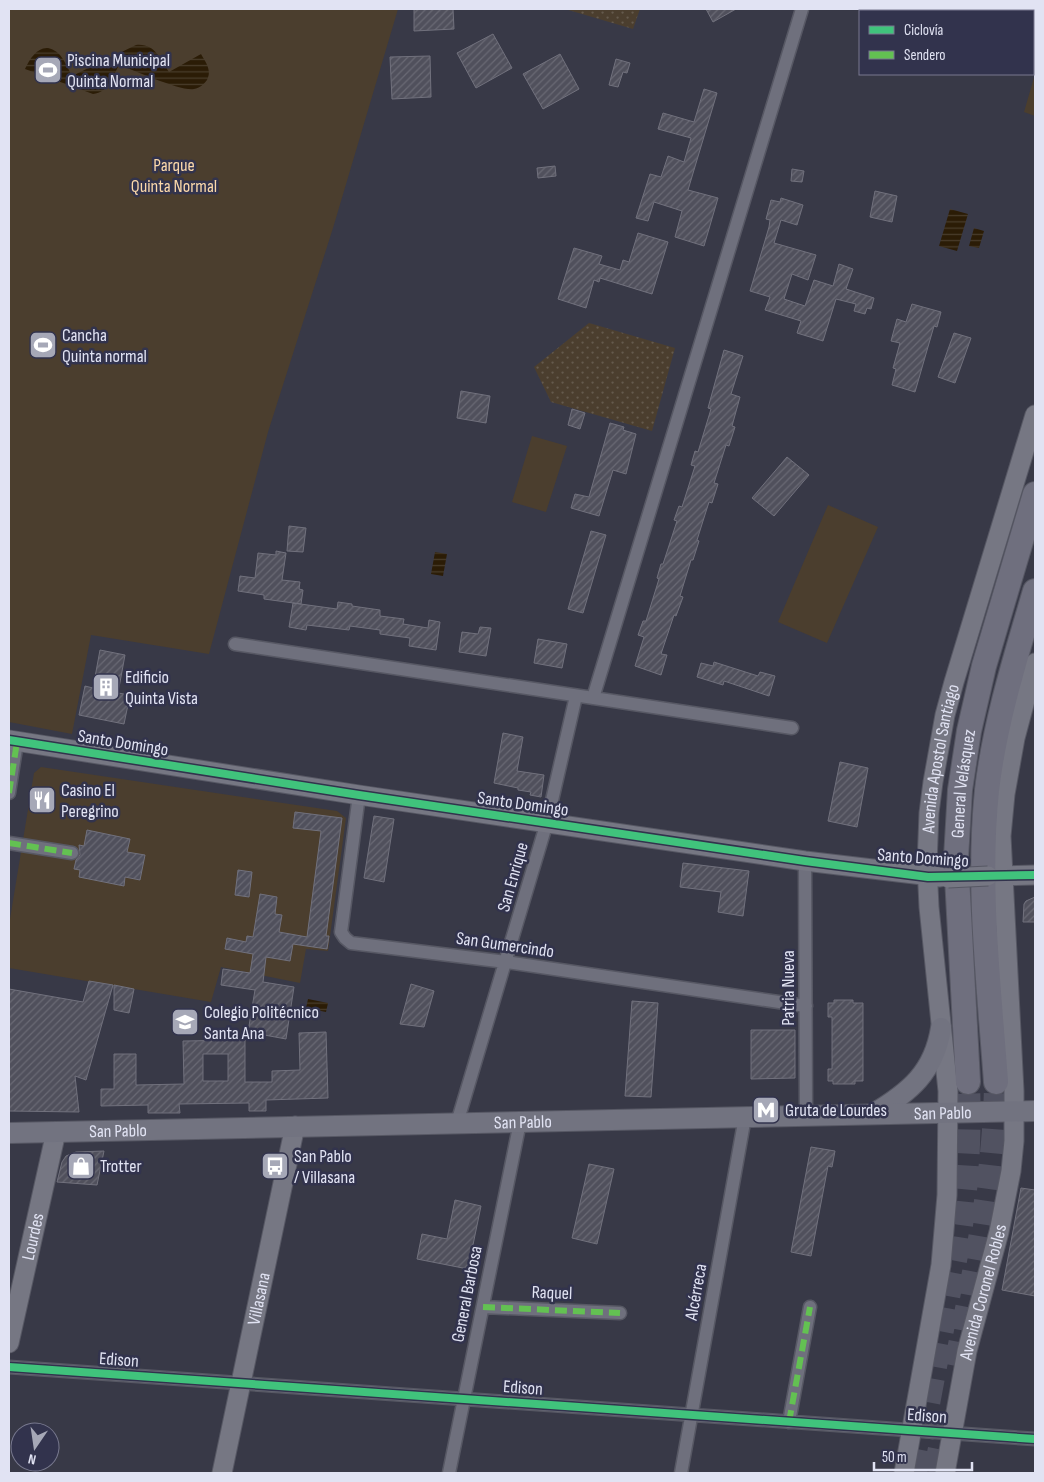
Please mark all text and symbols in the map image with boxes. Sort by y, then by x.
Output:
legend [859,10,1034,75]
text: Ciclovía [904,21,944,40]
text: Sendero [904,46,945,65]
place label: Piscina Municipal Quinta Normal [67,50,170,92]
sports icon: Piscina Municipal Quinta Normal [33,55,63,85]
park label: Parque Quinta Normal [131,155,217,197]
place label: Cancha Quinta normal [62,325,147,367]
sports icon: Cancha Quinta normal [28,330,58,360]
place label: Edificio Quinta Vista [125,667,198,709]
building icon: Edificio Quinta Vista [91,672,121,702]
street label: Avenida Apostol Santiago [918,682,963,835]
street label: Santo Domingo [76,725,170,761]
street label: General Velásquez [947,727,980,839]
place label: Casino El Peregrino [61,780,119,822]
restaurant icon: Casino El Peregrino [27,785,57,815]
street label: Santo Domingo [476,787,570,821]
street label: San Enrique [493,840,533,914]
street label: Santo Domingo [877,844,969,872]
street label: San Gumercindo [455,928,555,962]
street label: Patria Nueva [778,950,799,1026]
place label: Colegio Politécnico Santa Ana [204,1002,319,1044]
school or university icon: Colegio Politécnico Santa Ana [170,1007,200,1037]
metro station icon: Gruta de Lourdes [751,1095,781,1125]
place label: Gruta de Lourdes [785,1100,887,1121]
street label: San Pablo [914,1102,972,1124]
street label: San Pablo [494,1111,552,1133]
street label: San Pablo [89,1120,147,1142]
place label: San Pablo / Villasana [294,1146,355,1188]
shop icon: Trotter [66,1151,96,1181]
bus stop icon: San Pablo / Villasana [260,1151,290,1181]
place label: Trotter [100,1156,142,1177]
street label: Lourdes [17,1211,48,1262]
street label: Avenida Coronel Robles [955,1222,1011,1363]
street label: General Barbosa [447,1244,487,1344]
street label: Alcérreca [681,1262,711,1323]
street label: Villasana [243,1271,274,1327]
street label: Raquel [531,1282,573,1304]
street label: Edison [98,1348,140,1372]
street label: Edison [502,1376,544,1400]
street label: Edison [906,1404,948,1428]
north arrow [10,1422,60,1472]
scale bar [874,1440,972,1472]
text: 50 m [882,1448,907,1467]
text: N [27,1450,38,1468]

